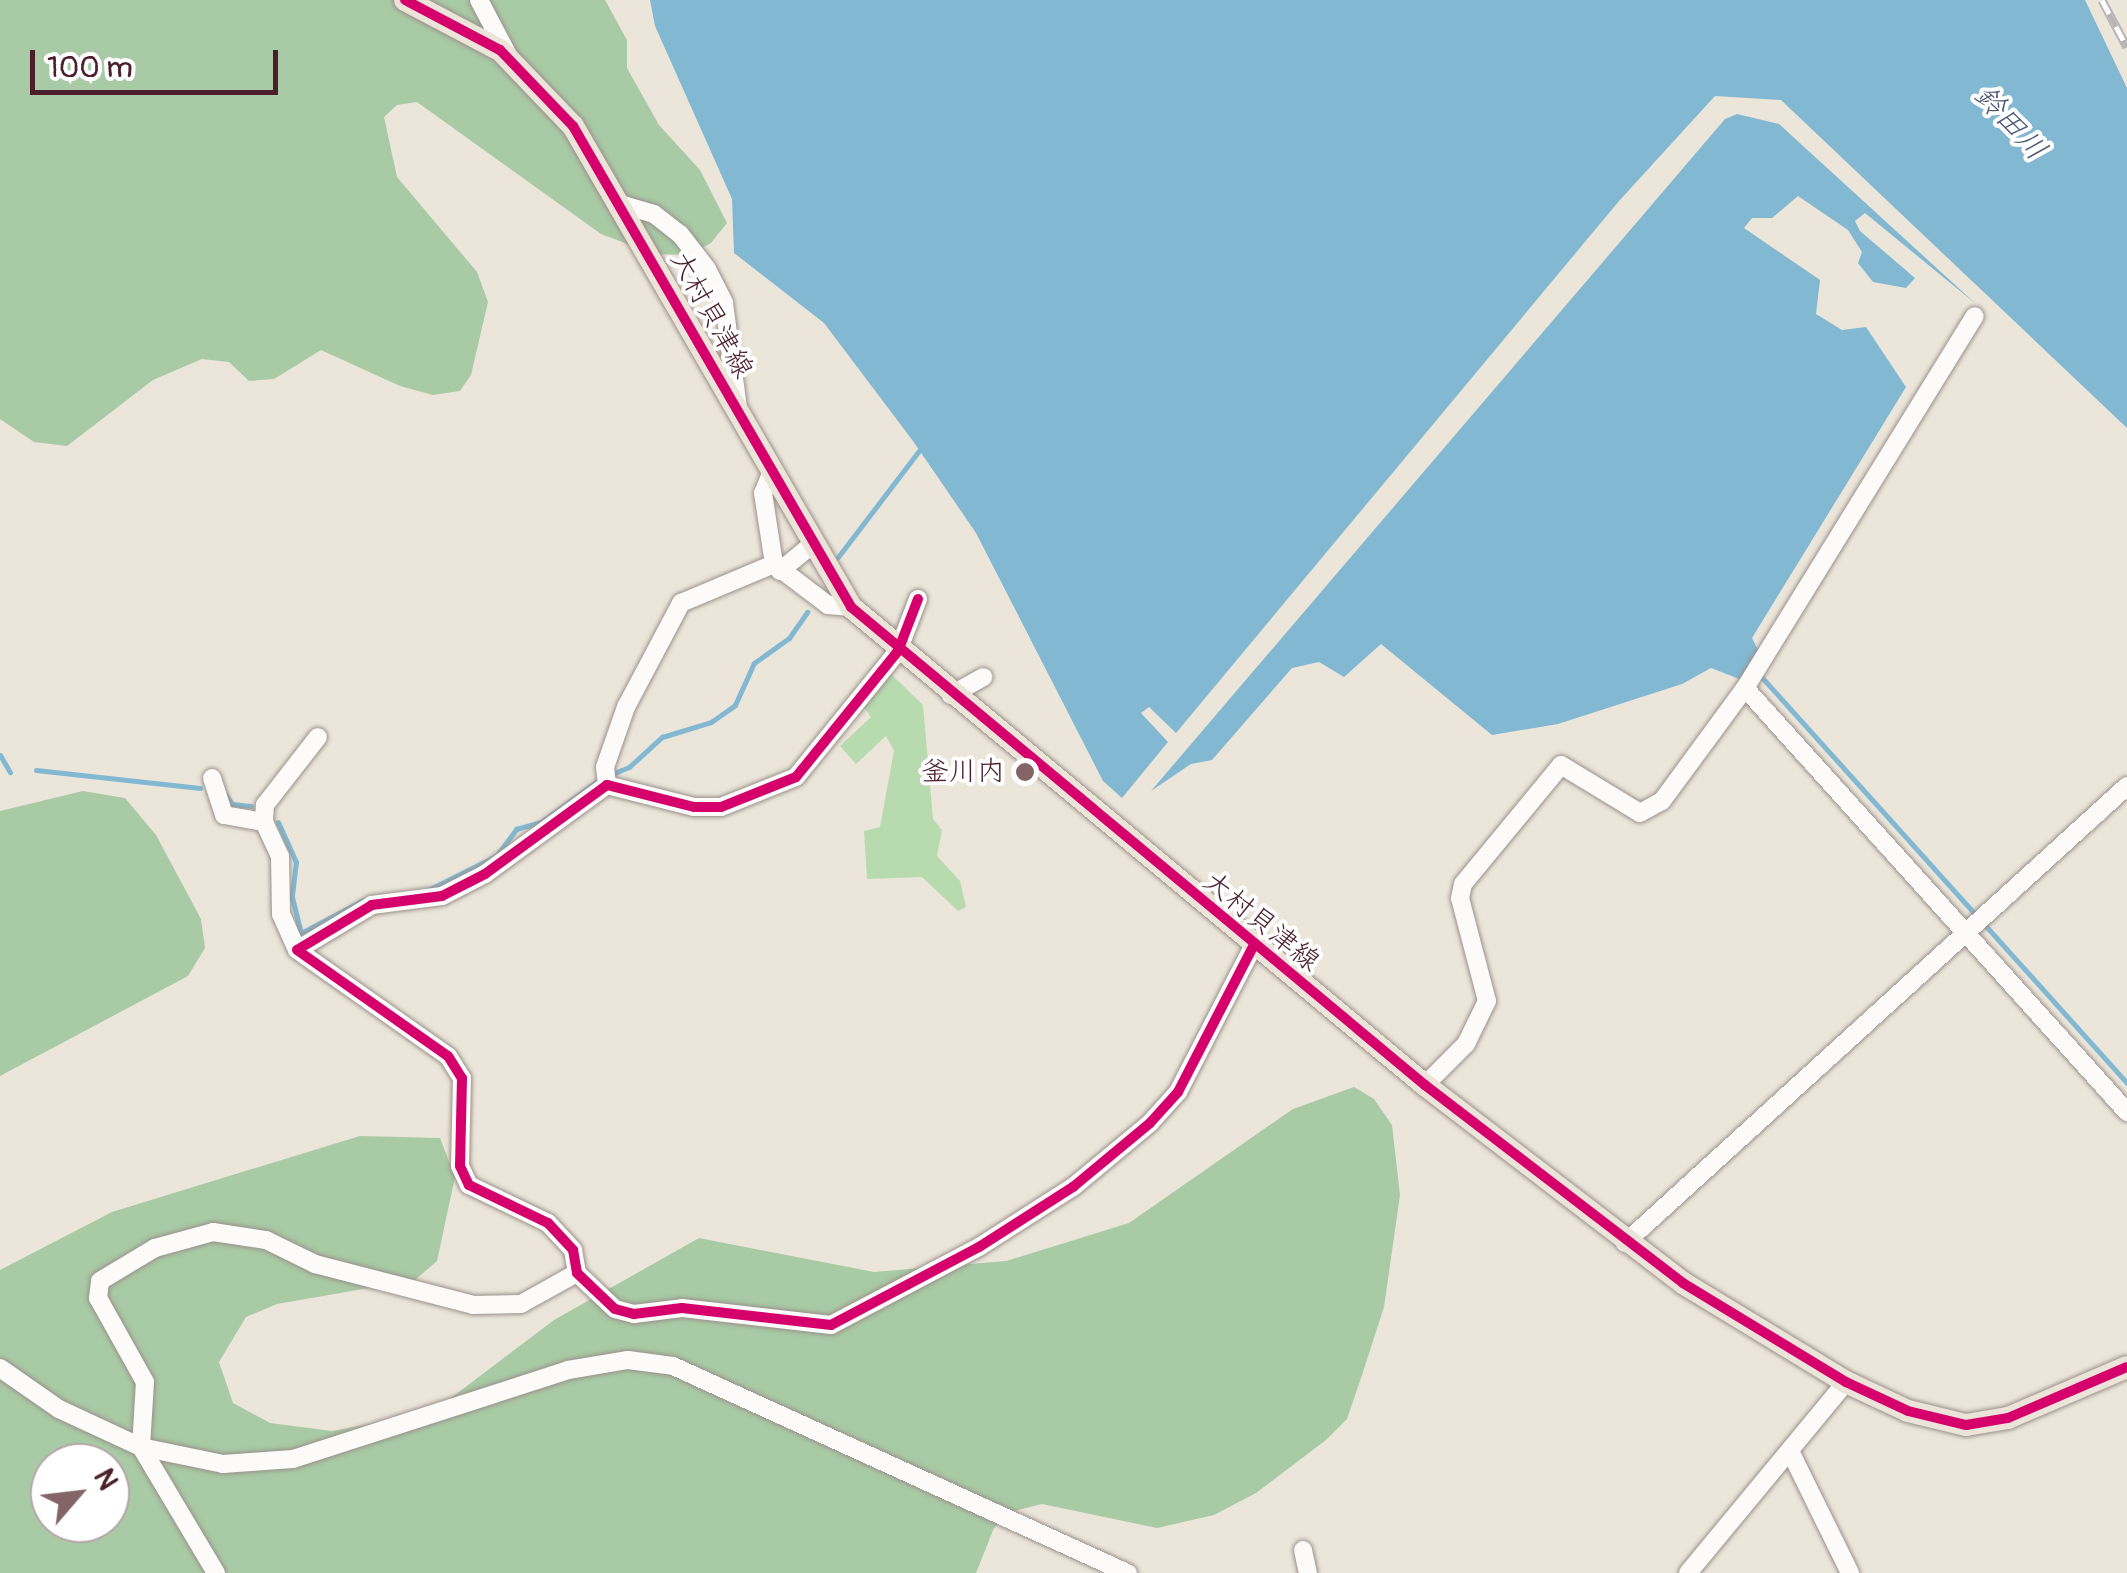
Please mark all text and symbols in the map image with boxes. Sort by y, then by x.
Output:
scale bar [35,30,282,92]
text: 100 m [47,49,133,86]
water label: 鈴田川 [1966,78,2054,168]
street label: 大村貝津線 [662,246,760,384]
place label: 釜川内 [921,755,1005,789]
marker: 釜川内 [1014,761,1036,783]
street label: 大村貝津線 [1196,865,1326,979]
north arrow [30,1443,130,1543]
text: N [85,1463,125,1496]

